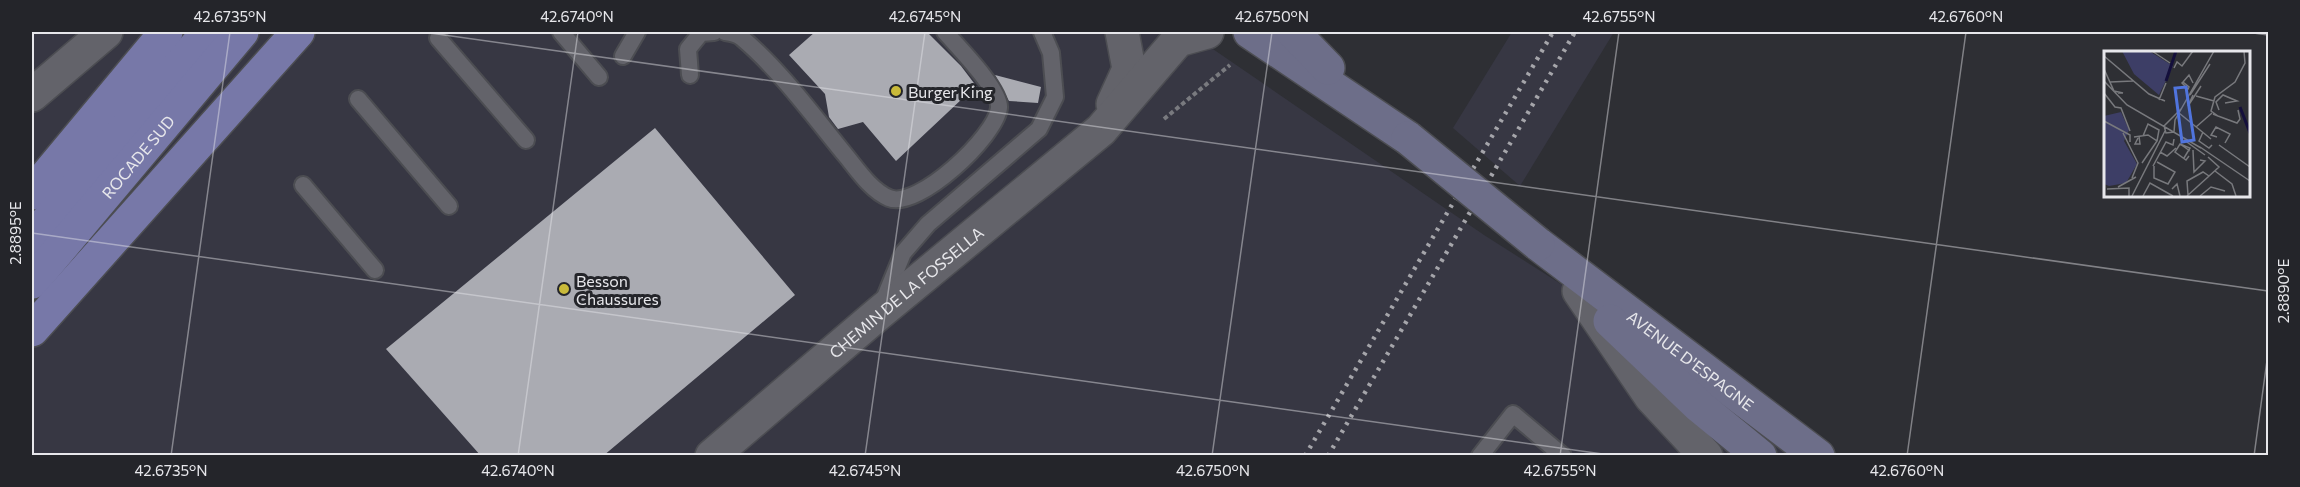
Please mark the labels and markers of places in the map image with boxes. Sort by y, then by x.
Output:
place label: Burger King [908,82,993,101]
marker: Burger King [889,84,903,98]
place label: Besson Chaussures [576,271,659,308]
marker: Besson Chaussures [557,282,571,296]

